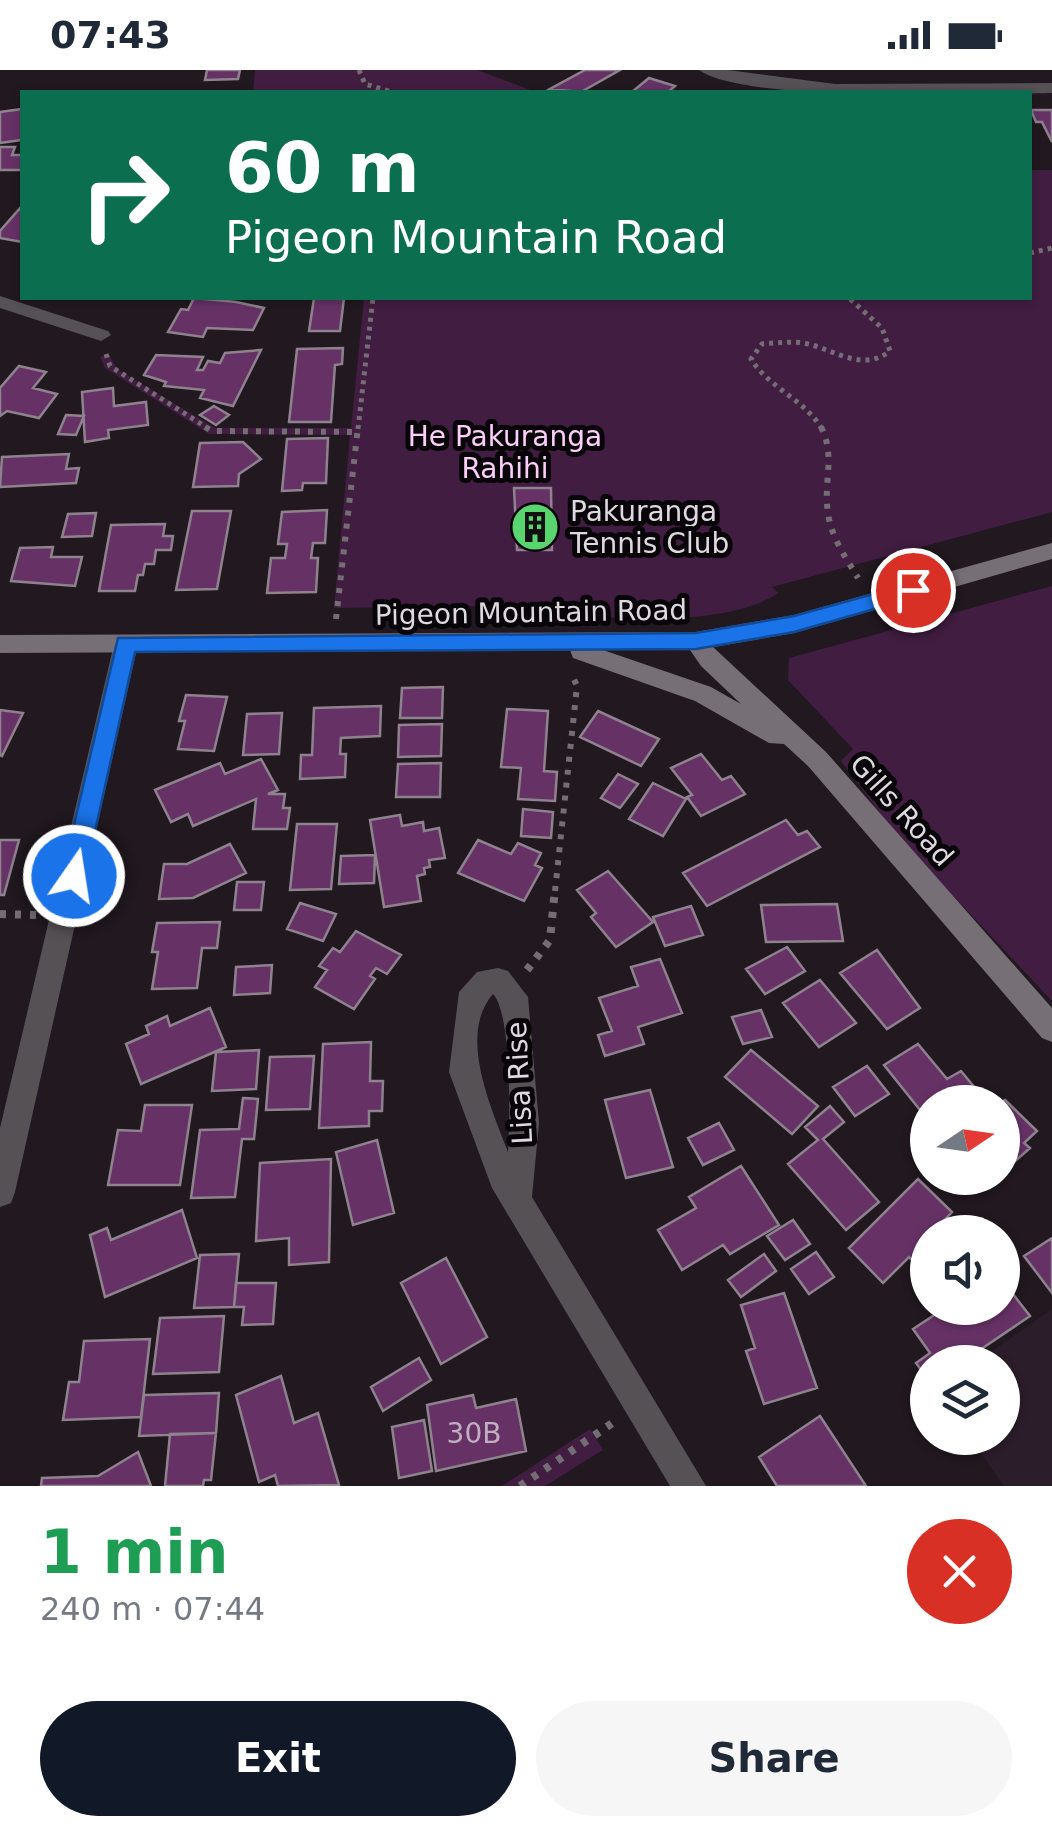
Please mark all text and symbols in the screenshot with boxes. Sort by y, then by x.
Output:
text: 07:43 [50,13,171,57]
text: 60 m [225,127,420,209]
icon: right [60,130,190,260]
text: Pigeon Mountain Road [225,211,727,264]
park label: He Pakuranga Rahihi [408,420,602,485]
place label: Pakuranga Tennis Club [569,495,729,560]
building icon: Pakuranga Tennis Club [509,501,561,553]
pin [871,548,956,633]
icon: arrive [886,563,941,618]
street label: Pigeon Mountain Road [375,593,687,632]
street label: Gills Road [843,748,960,873]
position arrow [22,824,126,928]
street label: Lisa Rise [500,1021,539,1145]
north arrow [910,1085,1020,1195]
map controls [910,1085,1020,1455]
button: sound [910,1215,1020,1325]
button: layers [910,1345,1020,1455]
house number: 30B [447,1417,501,1450]
text: 1 min [40,1517,228,1587]
button: close [907,1519,1012,1624]
text: 240 m · 07:44 [40,1590,265,1628]
button: Exit [40,1701,516,1816]
button: Share [536,1701,1012,1816]

